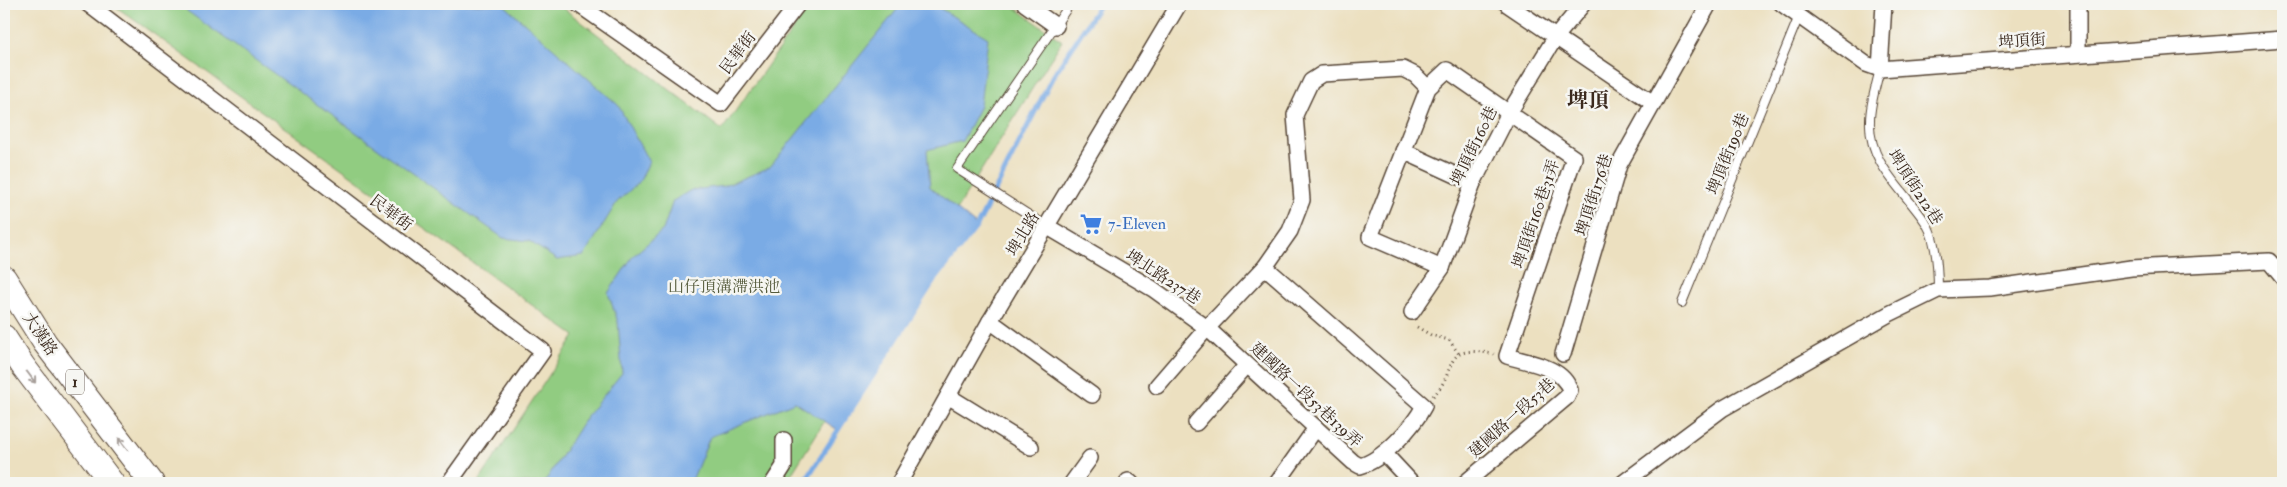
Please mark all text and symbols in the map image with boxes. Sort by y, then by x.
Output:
street label: 民華街 [716,28,760,78]
street label: 埤頂街 [1997,29,2047,53]
district label: 埤頂 [1567,87,1609,114]
street label: 埤頂街160巷 [1446,103,1502,189]
street label: 埤頂街190巷 [1703,110,1753,198]
street label: 埤頂街212巷 [1883,146,1947,228]
street label: 埤頂街176巷 [1571,151,1617,239]
street label: 埤頂街160巷31弄 [1508,157,1564,271]
street label: 民華街 [366,191,416,235]
street label: 埤北路 [1002,208,1044,260]
supermarket icon: 7-Eleven [1078,211,1104,237]
place label: 7-Eleven [1108,214,1166,234]
street label: 埤北路237巷 [1122,245,1204,309]
park label: 山仔頂溝滯洪池 [668,277,780,297]
street label: 大漢路 [18,309,62,359]
street label: 建國路一段53巷139弄 [1246,338,1366,452]
one-way arrow [26,370,36,384]
road number: 1 [66,370,84,394]
street label: 建國路一段53巷 [1465,374,1559,462]
one-way arrow [117,438,128,451]

